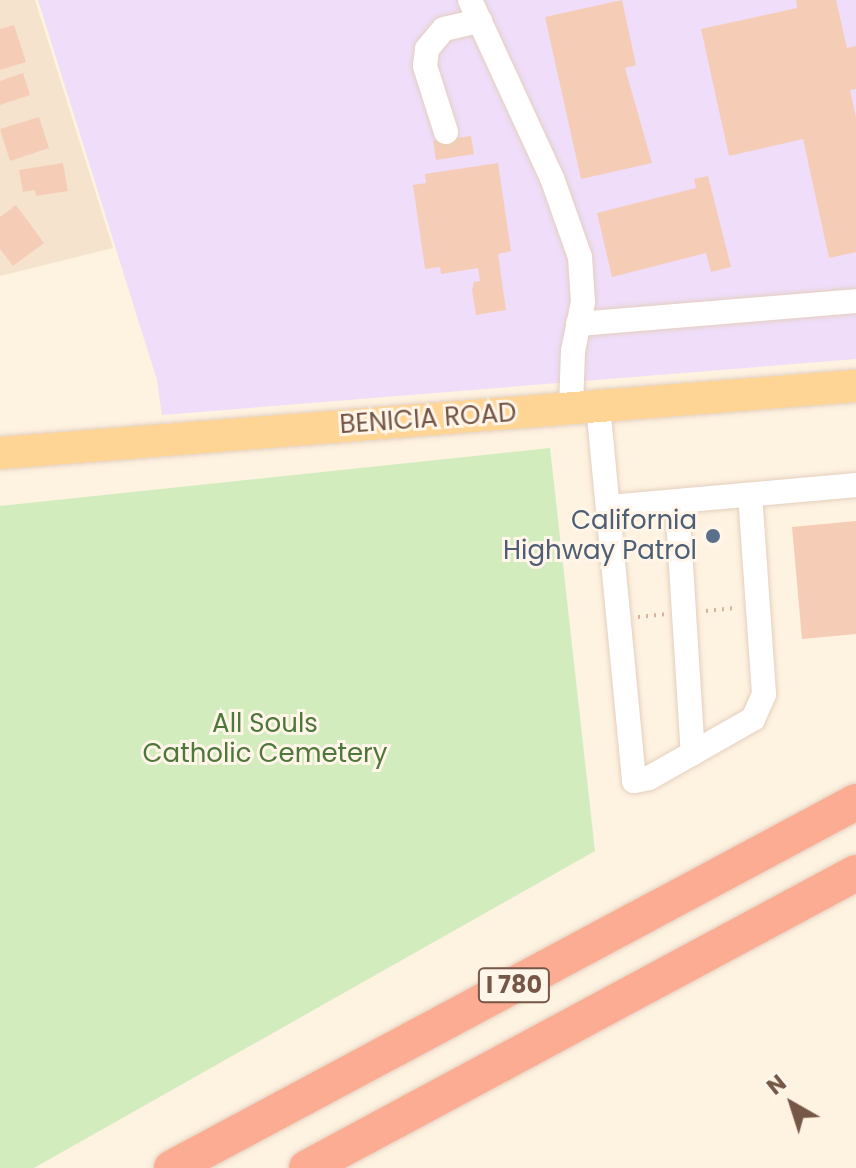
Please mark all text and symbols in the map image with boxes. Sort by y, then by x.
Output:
street label: BENICIA ROAD [339,397,517,441]
place label: California Highway Patrol [503,505,697,566]
marker: California Highway Patrol [704,527,722,545]
park label: All Souls Catholic Cemetery [143,708,387,770]
road number: I 780 [476,965,552,1005]
north arrow [752,1064,832,1144]
text: N [760,1068,793,1102]

